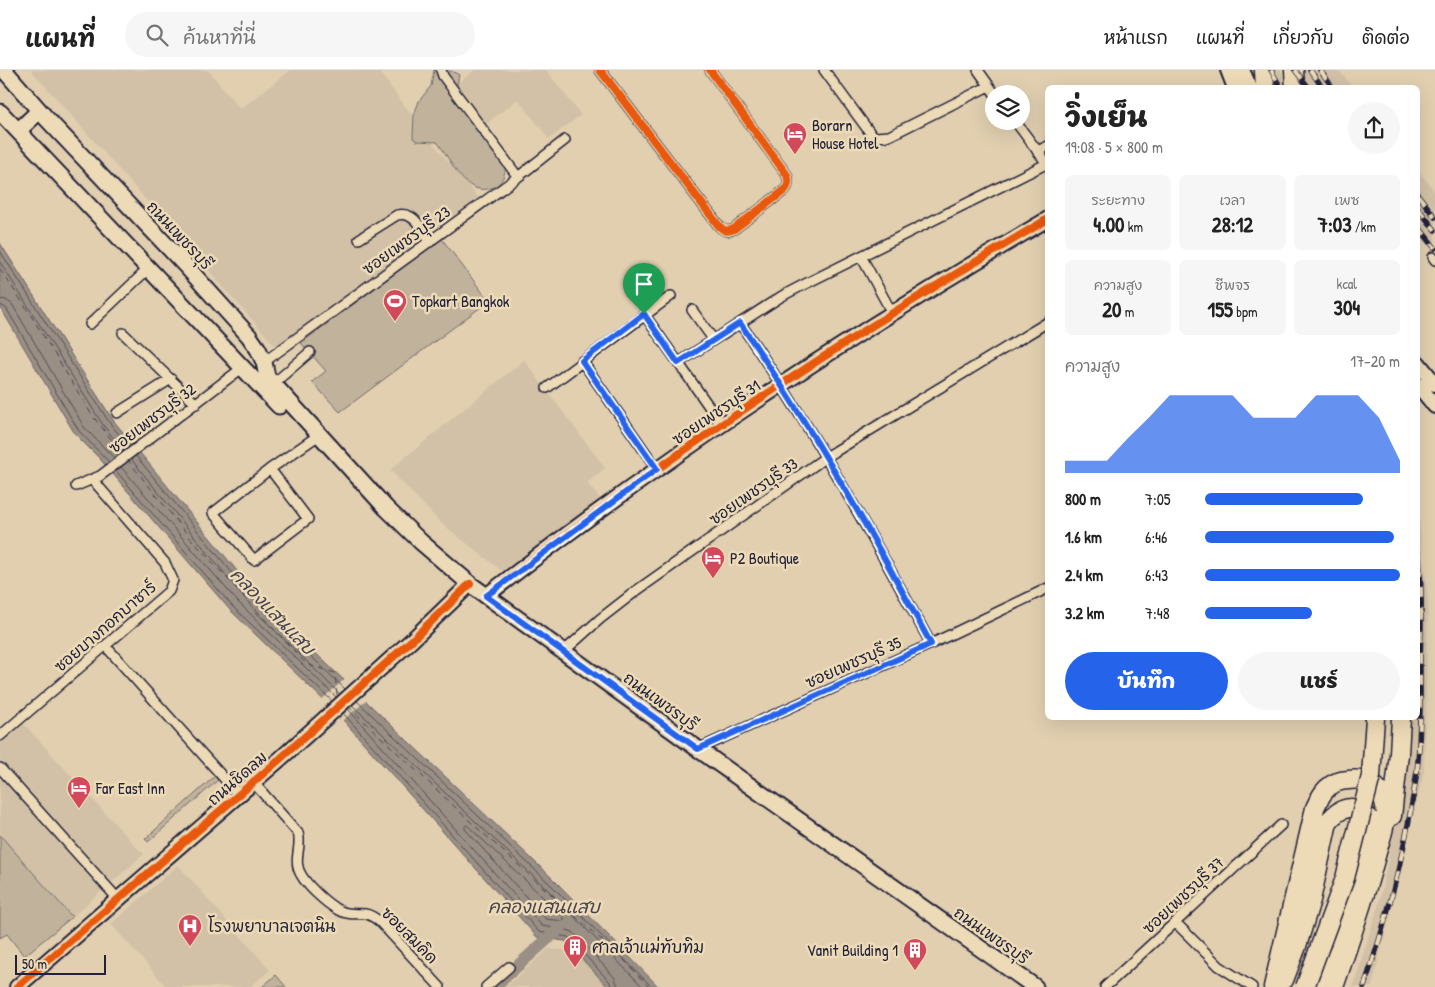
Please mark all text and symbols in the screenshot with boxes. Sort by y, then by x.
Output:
search box [125,12,475,57]
icon: search [143,21,171,49]
text: แผนที่ [25,22,95,54]
text: ค้นหาที่นี่ [183,24,256,50]
text: หน้าแรก [1104,25,1168,50]
text: แผนที่ [1196,25,1244,50]
text: เกี่ยวกับ [1272,25,1334,50]
text: ติดต่อ [1362,25,1410,50]
map controls [985,85,1030,130]
button: layers [985,85,1030,130]
text: วิ่งเย็น [1065,98,1147,136]
button: share [1348,102,1400,154]
place label: Borarn House Hotel [812,114,879,154]
hotel icon: Borarn House Hotel [782,121,808,155]
text: 19:08 · 5 × 800 m [1065,136,1163,158]
text: ระยะทาง [1091,190,1145,209]
text: เวลา [1220,190,1245,209]
text: เพซ [1334,190,1359,209]
street label: ถนนเพชรบุรี [141,196,218,276]
street label: ซอยเพชรบุรี 23 [358,201,456,281]
text: 4.00 [1093,210,1124,239]
text: 28:12 [1212,210,1253,239]
text: 7:03 [1318,210,1352,239]
text: km [1124,217,1143,236]
text: /km [1352,217,1376,236]
pin [623,263,665,314]
icon: arrive [630,270,658,298]
text: kcal [1337,274,1357,293]
text: ความสูง [1094,275,1142,294]
text: ชีพจร [1215,275,1250,294]
sports icon: Topkart Bangkok [382,288,408,322]
place label: Topkart Bangkok [412,290,510,312]
text: 304 [1333,293,1360,322]
text: 20 [1102,295,1121,324]
text: 155 [1208,295,1233,324]
text: m [1121,302,1134,321]
text: bpm [1233,302,1257,321]
text: 17–20 m [1350,350,1400,372]
text: ความสูง [1065,355,1120,377]
street label: ซอยเพชรบุรี 31 [668,374,766,451]
street label: ซอยเพชรบุรี 32 [104,378,202,460]
street label: ซอยเพชรบุรี 33 [704,452,803,531]
text: 800 m [1065,488,1101,510]
text: 7:05 [1145,488,1171,510]
text: 1.6 km [1065,526,1102,548]
text: 6:46 [1145,526,1167,548]
hotel icon: P2 Boutique [700,545,726,579]
place label: P2 Boutique [730,547,800,569]
water label: คลองแสนแสบ [225,562,322,661]
text: 2.4 km [1065,564,1103,586]
text: 6:43 [1145,564,1168,586]
street label: ซอยบางกอกบาซาร์ [49,575,161,677]
text: 3.2 km [1065,602,1104,624]
text: 7:48 [1145,602,1170,624]
street label: ซอยเพชรบุรี 35 [802,631,905,695]
button: บันทึก [1065,652,1228,710]
button: แชร์ [1238,652,1400,710]
street label: ถนนเพชรบุรี [618,666,703,737]
street label: ถนนชิดลม [202,746,272,810]
hotel icon: Far East Inn [66,775,92,809]
place label: Far East Inn [95,777,165,799]
street label: ซอยเพชรบุรี 37 [1137,851,1230,940]
water label: คลองแสนแสบ [488,894,602,919]
street label: ถนนเพชรบุรี [949,901,1034,971]
street label: ซอยสมคิด [377,902,443,968]
hospital icon: โรงพยาบาลเจตนิน [177,913,203,947]
place label: โรงพยาบาลเจตนิน [208,915,336,937]
building icon: ศาลเจ้าแม่ทับทิม [562,934,588,968]
place label: ศาลเจ้าแม่ทับทิม [592,936,704,958]
building icon: Vanit Building 1 [902,937,928,971]
place label: Vanit Building 1 [807,939,898,961]
scale bar [15,952,106,975]
text: 50 m [22,954,47,973]

